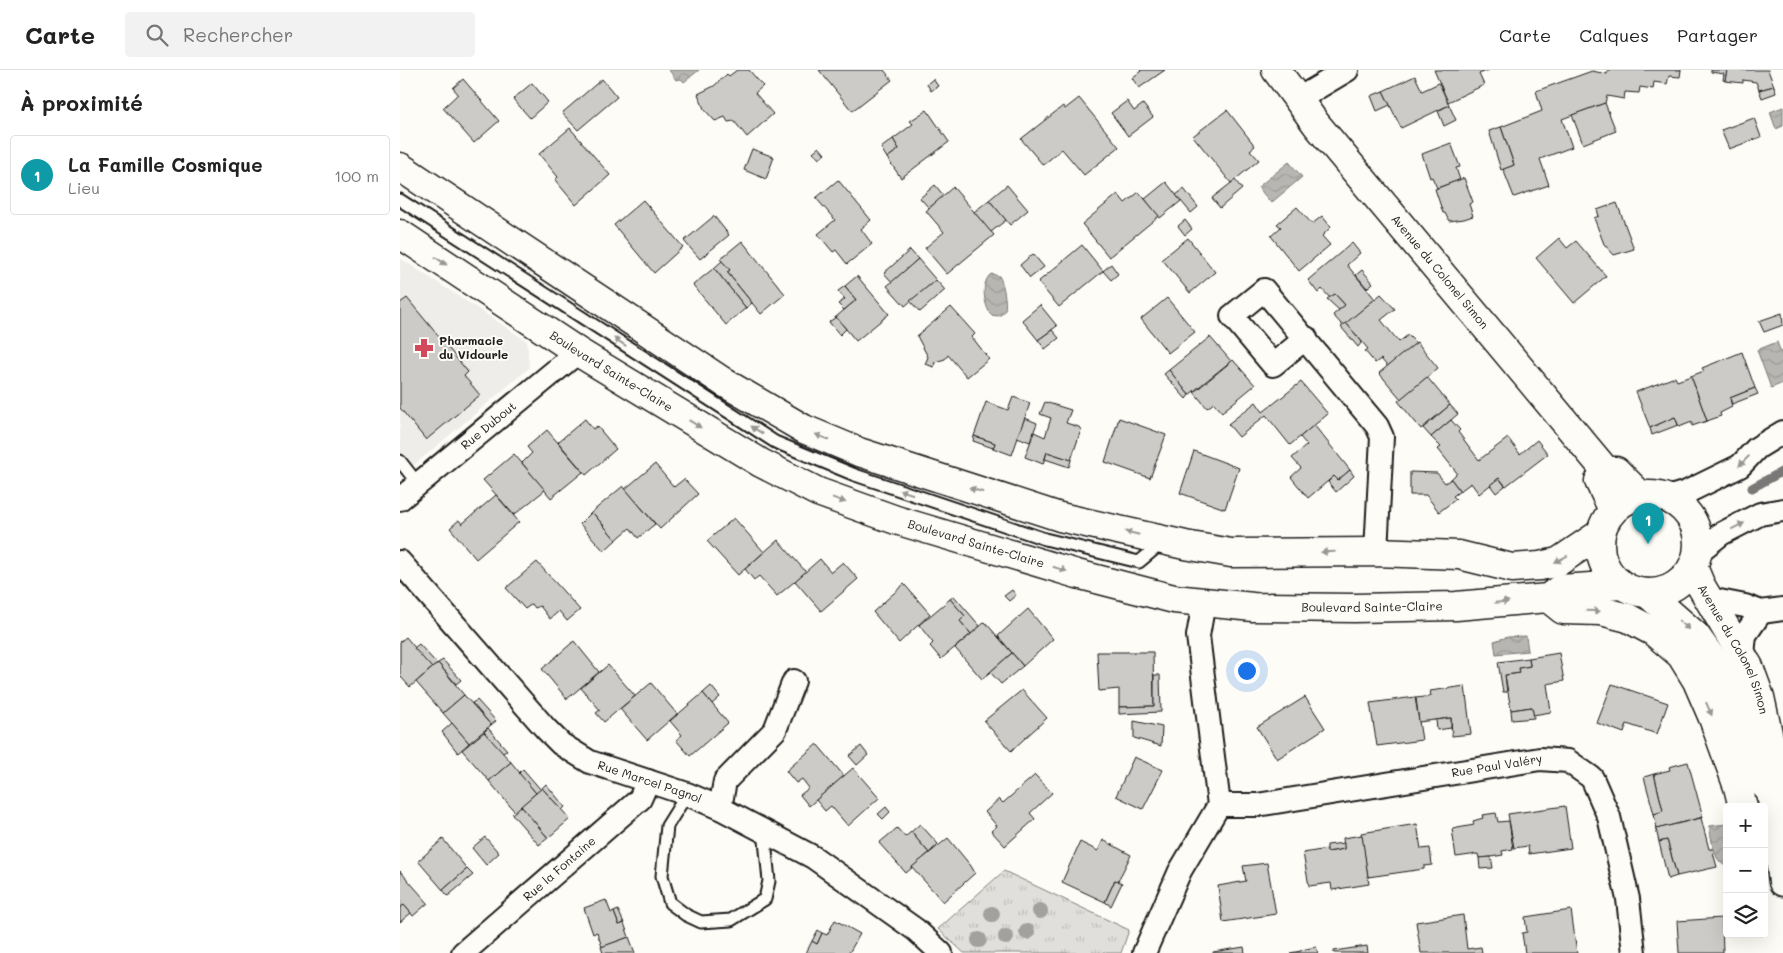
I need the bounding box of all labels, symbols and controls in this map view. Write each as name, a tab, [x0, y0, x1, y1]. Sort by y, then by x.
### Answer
search box	[125, 12, 475, 57]
text: Carte	[25, 19, 95, 50]
icon: search	[143, 21, 171, 49]
text: Rechercher	[183, 22, 293, 47]
text: Carte	[1499, 23, 1551, 47]
text: Calques	[1579, 23, 1649, 47]
text: Partager	[1677, 23, 1758, 47]
text: À proximité	[20, 89, 143, 116]
text: La Famille Cosmique	[68, 152, 263, 177]
text: 1	[33, 165, 41, 186]
text: 100 m	[334, 165, 379, 186]
text: Lieu	[68, 177, 100, 198]
street label: Avenue du Colonel Simon	[1388, 211, 1493, 332]
one-way arrow	[434, 256, 447, 266]
street label: Boulevard Sainte-Claire	[547, 327, 676, 415]
place label: Pharmacie du Vidourle	[439, 332, 508, 362]
pharmacy icon: Pharmacie du Vidourle	[413, 337, 435, 359]
one-way arrow	[613, 337, 627, 347]
street label: Rue Dubout	[457, 397, 519, 453]
one-way arrow	[689, 419, 702, 428]
one-way arrow	[750, 425, 763, 435]
one-way arrow	[815, 432, 829, 440]
one-way arrow	[1738, 455, 1750, 467]
one-way arrow	[968, 485, 983, 493]
one-way arrow	[898, 488, 913, 496]
one-way arrow	[831, 497, 846, 504]
pin: 1	[1632, 503, 1664, 544]
street label: Boulevard Sainte-Claire	[906, 515, 1046, 571]
one-way arrow	[1731, 521, 1745, 529]
one-way arrow	[1125, 529, 1140, 537]
one-way arrow	[1319, 548, 1335, 556]
one-way arrow	[1553, 555, 1568, 564]
one-way arrow	[1053, 566, 1068, 574]
street label: Avenue du Colonel Simon	[1695, 581, 1772, 715]
street label: Boulevard Sainte-Claire	[1301, 597, 1443, 615]
one-way arrow	[1495, 598, 1511, 606]
one-way arrow	[1585, 607, 1601, 615]
one-way arrow	[1677, 619, 1689, 631]
your location	[1234, 658, 1260, 684]
one-way arrow	[1706, 702, 1714, 716]
street label: Rue Paul Valéry	[1450, 750, 1543, 780]
street label: Rue Marcel Pagnol	[596, 756, 704, 806]
map controls	[1723, 803, 1768, 938]
button: +	[1723, 803, 1768, 848]
street label: Rue la Fontaine	[519, 832, 598, 904]
button: −	[1723, 848, 1768, 893]
button: layers	[1723, 893, 1768, 938]

